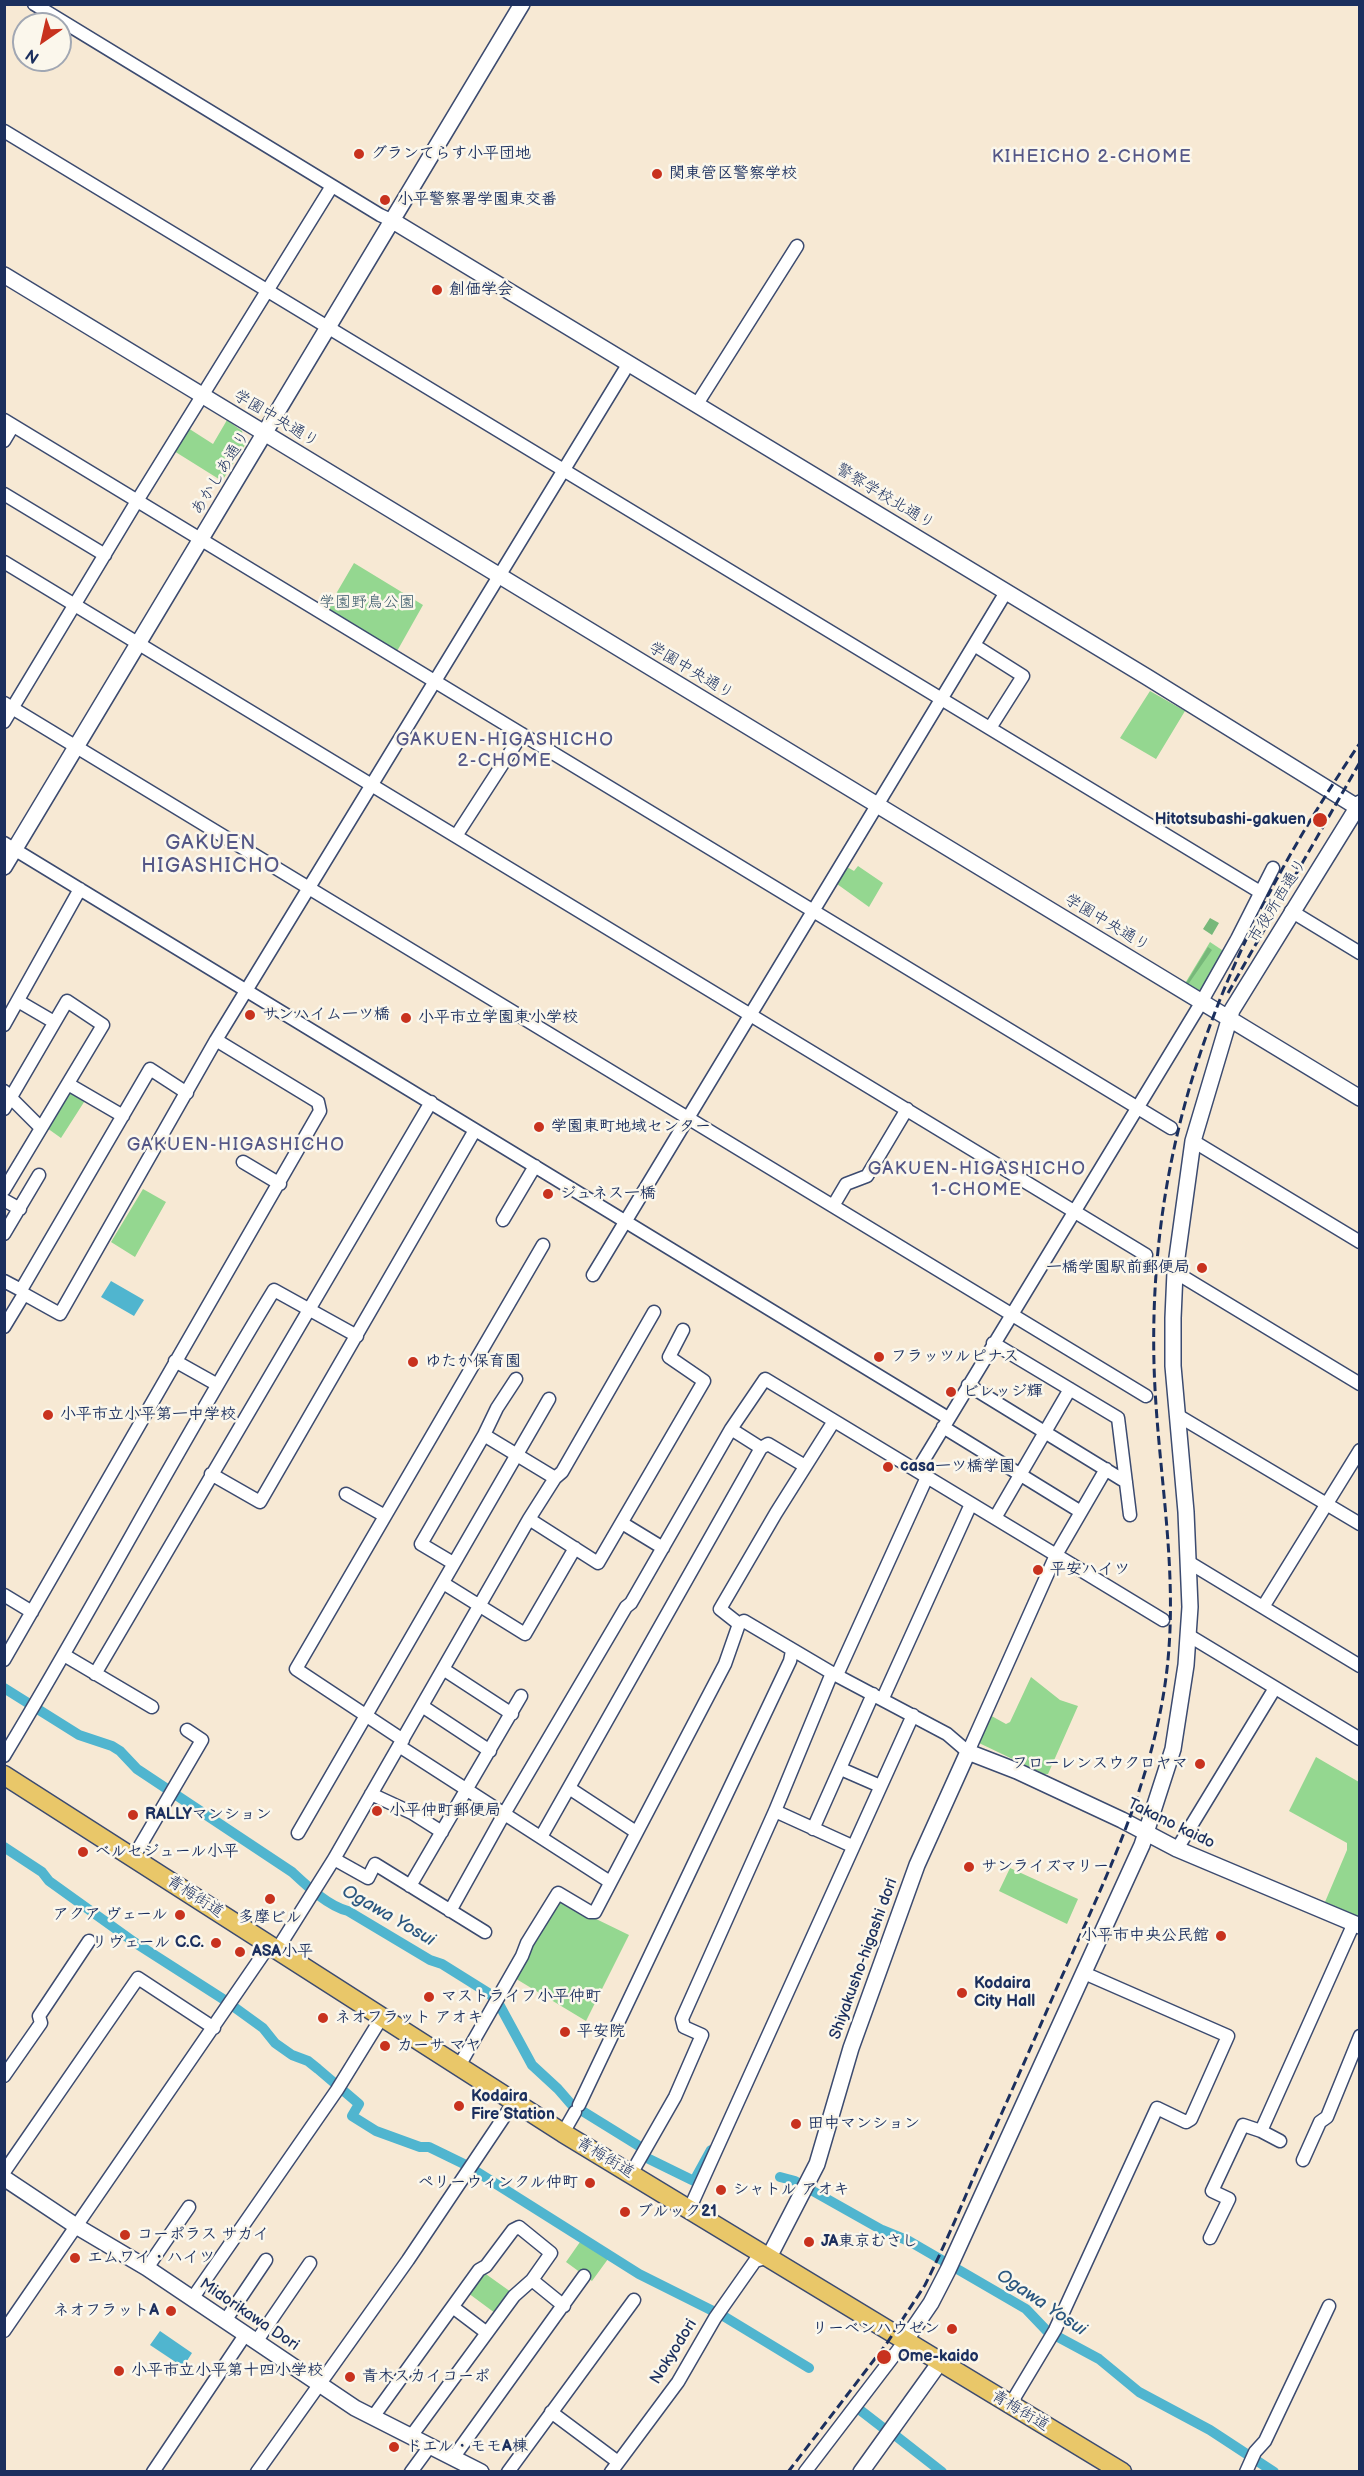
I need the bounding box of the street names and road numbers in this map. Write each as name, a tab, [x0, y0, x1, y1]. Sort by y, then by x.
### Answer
street label: 学園中央通り	[230, 386, 322, 452]
street label: あかしあ通り	[187, 427, 255, 519]
street label: 警察学校北通り	[832, 460, 938, 534]
street label: 学園中央通り	[645, 638, 737, 704]
street label: 市役所西通り	[1244, 855, 1312, 947]
street label: 学園中央通り	[1061, 890, 1153, 956]
street label: Takano kaido	[1124, 1795, 1218, 1853]
street label: 青梅街道	[163, 1872, 227, 1922]
street label: Shiyakusho-higashi dori	[826, 1876, 902, 2042]
street label: 青梅街道	[573, 2133, 637, 2183]
street label: Midorikawa Dori	[196, 2275, 302, 2355]
street label: Nokyodori	[647, 2316, 701, 2388]
street label: 青梅街道	[988, 2386, 1052, 2436]

